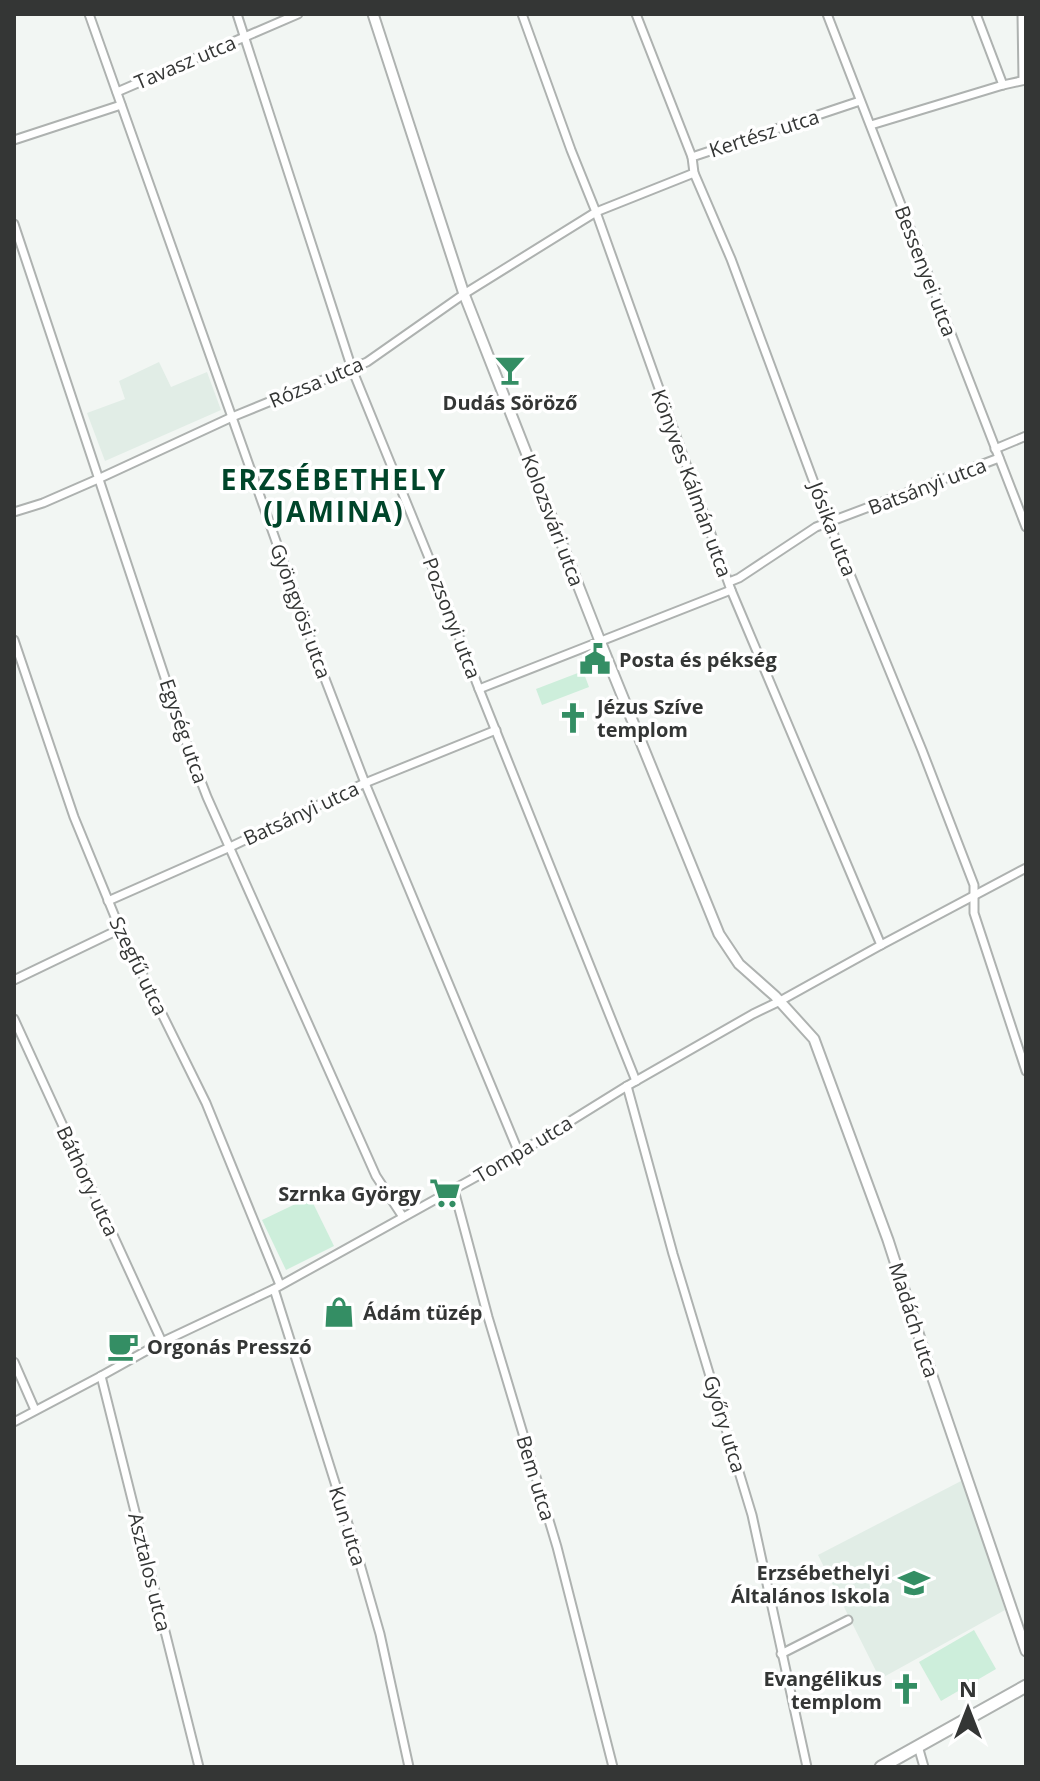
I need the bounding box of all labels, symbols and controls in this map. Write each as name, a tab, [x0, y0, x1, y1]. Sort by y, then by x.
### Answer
street label: Tavasz utca	[130, 29, 240, 95]
street label: Kertész utca	[706, 103, 822, 163]
street label: Bessenyei utca	[889, 202, 963, 340]
street label: Rózsa utca	[265, 350, 367, 414]
bar icon: Dudás Söröző	[493, 353, 527, 387]
street label: Könyves Kálmán utca	[645, 385, 739, 581]
place label: Dudás Söröző	[443, 389, 578, 416]
street label: Kolozsvári utca	[515, 450, 591, 590]
street label: Batsányi utca	[864, 451, 990, 521]
district label: ERZSÉBETHELY (JAMINA)	[221, 460, 447, 530]
street label: Jósika utca	[802, 476, 863, 580]
street label: Gyöngyösi utca	[264, 540, 338, 682]
street label: Pozsonyi utca	[417, 554, 487, 682]
public building icon: Posta és pékség	[578, 642, 612, 676]
place label: Posta és pékség	[619, 646, 777, 673]
street label: Egység utca	[154, 675, 214, 787]
place label: Jézus Szíve templom	[595, 693, 704, 743]
church icon: Jézus Szíve templom	[556, 701, 590, 735]
street label: Batsányi utca	[239, 774, 363, 852]
street label: Szegfű utca	[103, 912, 175, 1020]
street label: Tompa utca	[469, 1109, 577, 1189]
street label: Báthory utca	[51, 1121, 125, 1241]
supermarket icon: Szrnka György	[428, 1176, 462, 1210]
place label: Szrnka György	[278, 1180, 422, 1207]
street label: Madách utca	[883, 1259, 945, 1381]
shop icon: Ádám tüzép	[322, 1295, 356, 1329]
place label: Ádám tüzép	[363, 1299, 482, 1326]
cafe icon: Orgonás Presszó	[106, 1329, 140, 1363]
place label: Orgonás Presszó	[147, 1333, 312, 1360]
street label: Győry utca	[697, 1372, 753, 1476]
street label: Bem utca	[510, 1432, 562, 1524]
street label: Kun utca	[323, 1483, 373, 1569]
street label: Asztalos utca	[122, 1510, 178, 1634]
place label: Erzsébethelyi Általános Iskola	[731, 1559, 890, 1609]
school or university icon: Erzsébethelyi Általános Iskola	[897, 1566, 931, 1600]
place label: Evangélikus templom	[763, 1665, 882, 1715]
north arrow	[928, 1669, 1008, 1749]
church icon: Evangélikus templom	[889, 1672, 923, 1706]
text: N	[959, 1673, 977, 1703]

